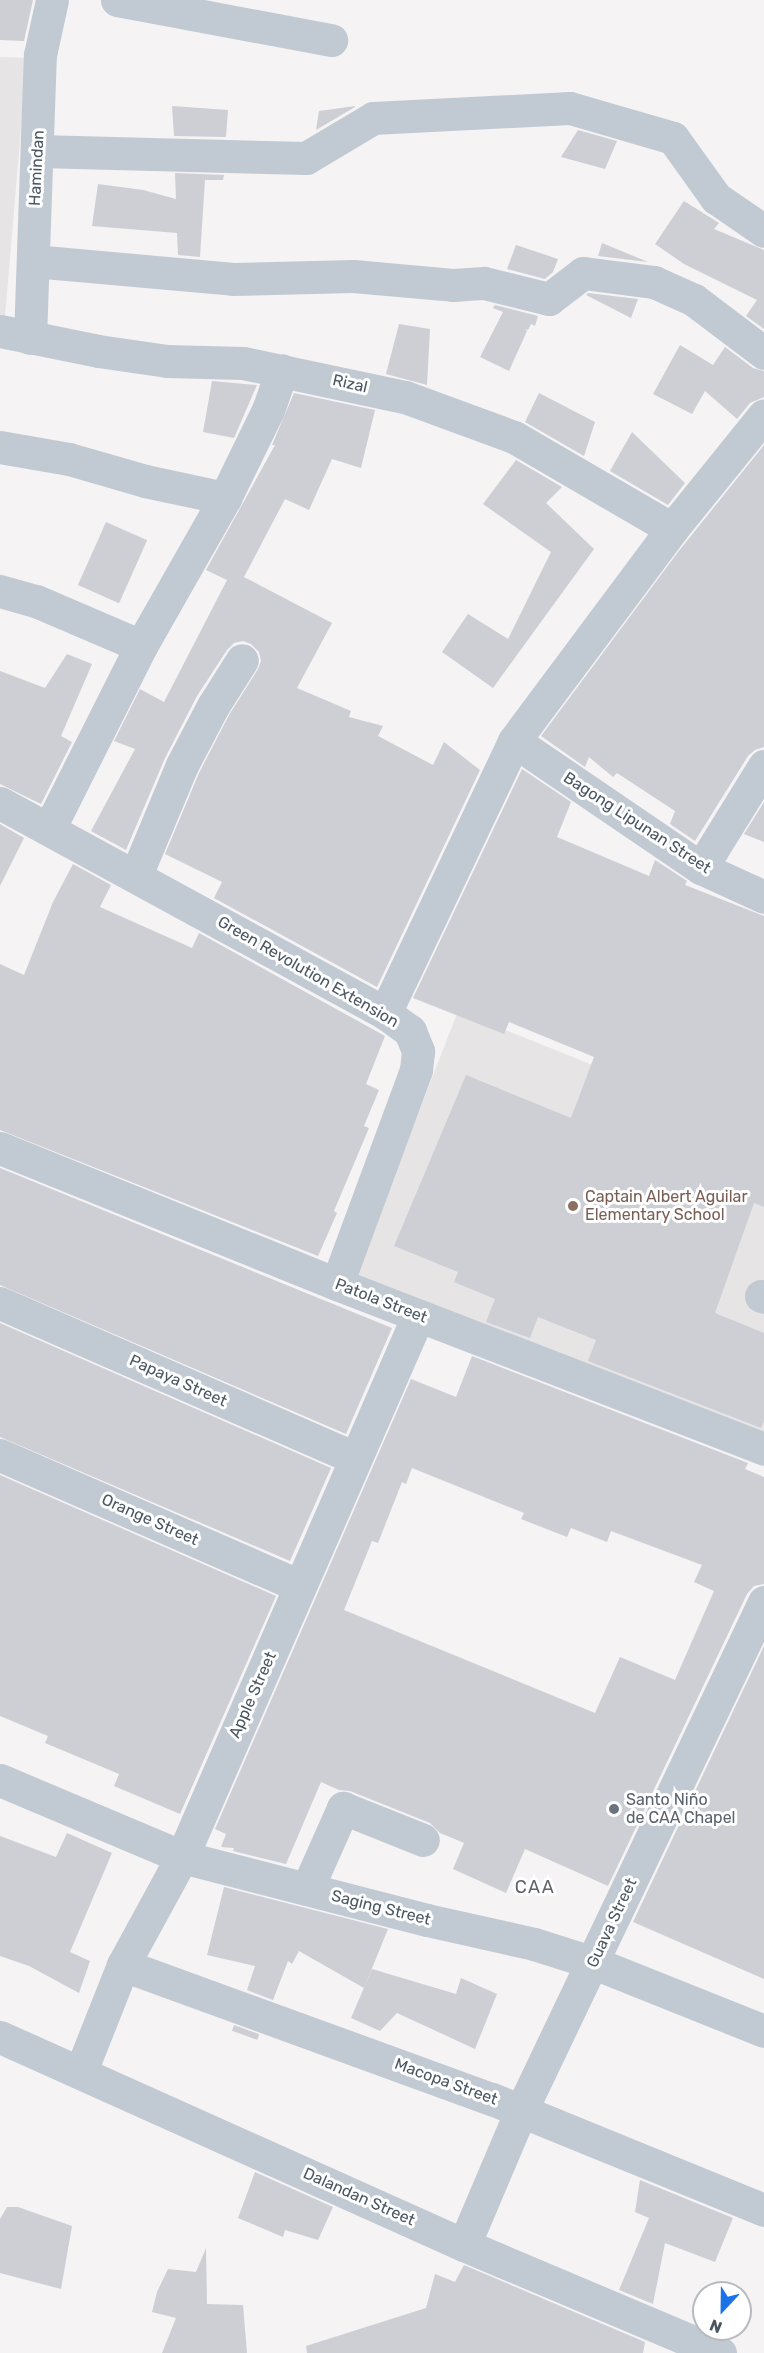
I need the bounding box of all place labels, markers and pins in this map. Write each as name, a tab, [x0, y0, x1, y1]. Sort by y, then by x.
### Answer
place label: Captain Albert Aguilar Elementary School	[585, 1187, 748, 1225]
marker: Captain Albert Aguilar Elementary School	[566, 1199, 580, 1213]
place label: Santo Niño de CAA Chapel	[626, 1790, 736, 1828]
marker: Santo Niño de CAA Chapel	[607, 1802, 621, 1816]

